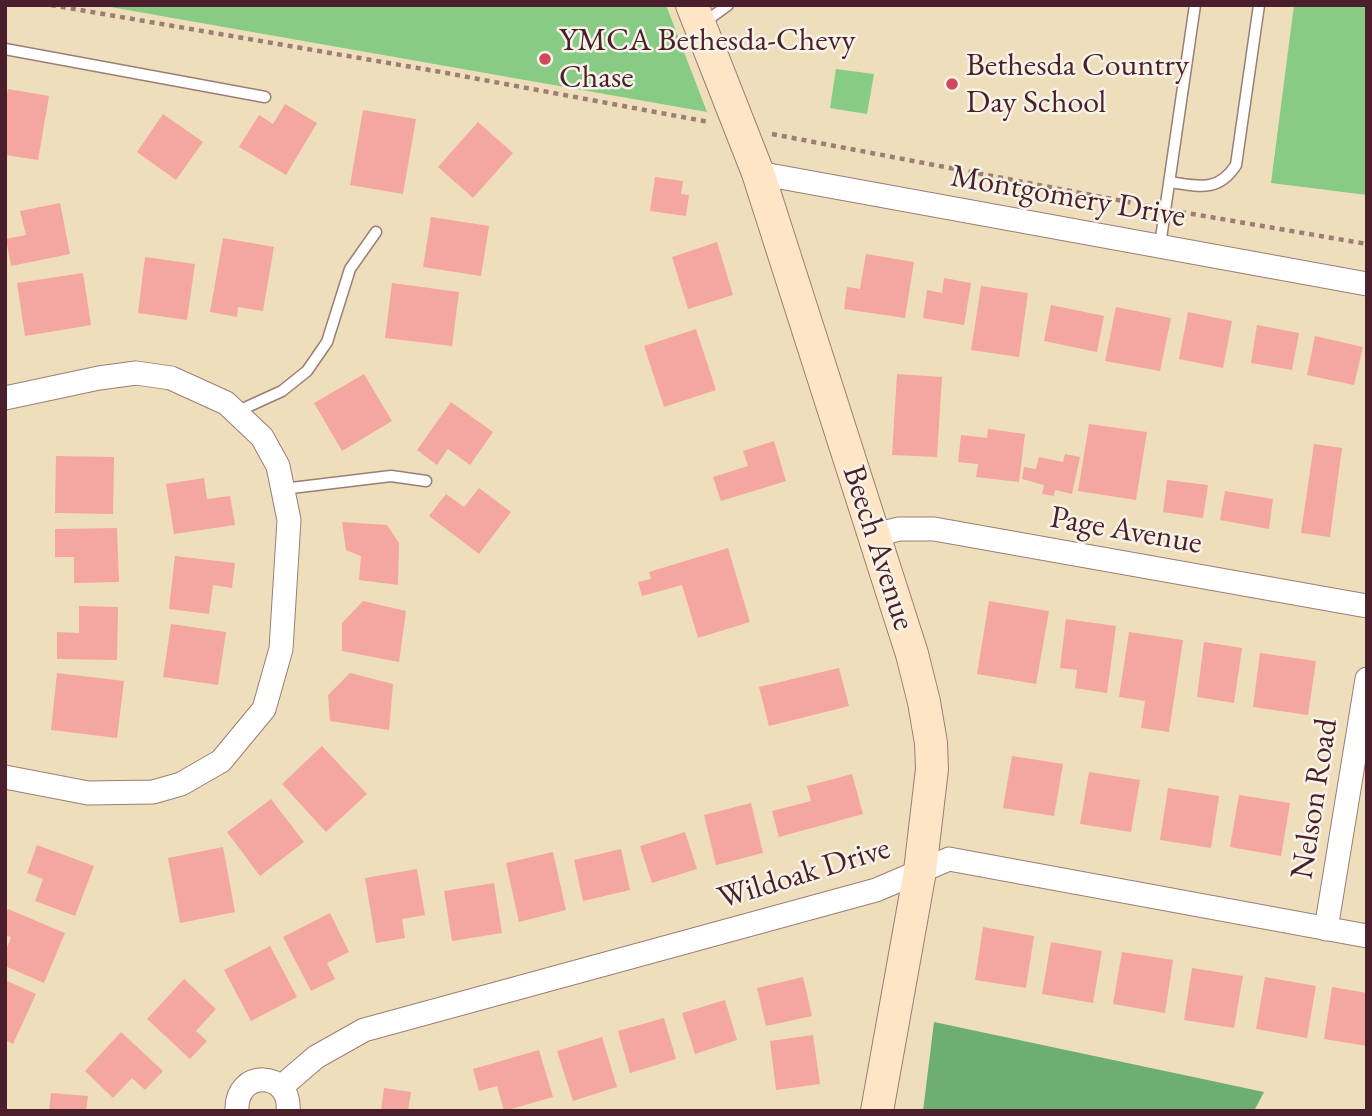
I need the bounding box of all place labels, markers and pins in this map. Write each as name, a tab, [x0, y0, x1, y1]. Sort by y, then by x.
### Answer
place label: YMCA Bethesda-Chevy Chase	[559, 22, 856, 97]
place label: Bethesda Country Day School	[966, 47, 1189, 122]
marker: YMCA Bethesda-Chevy Chase	[537, 51, 553, 67]
marker: Bethesda Country Day School	[944, 76, 960, 92]

